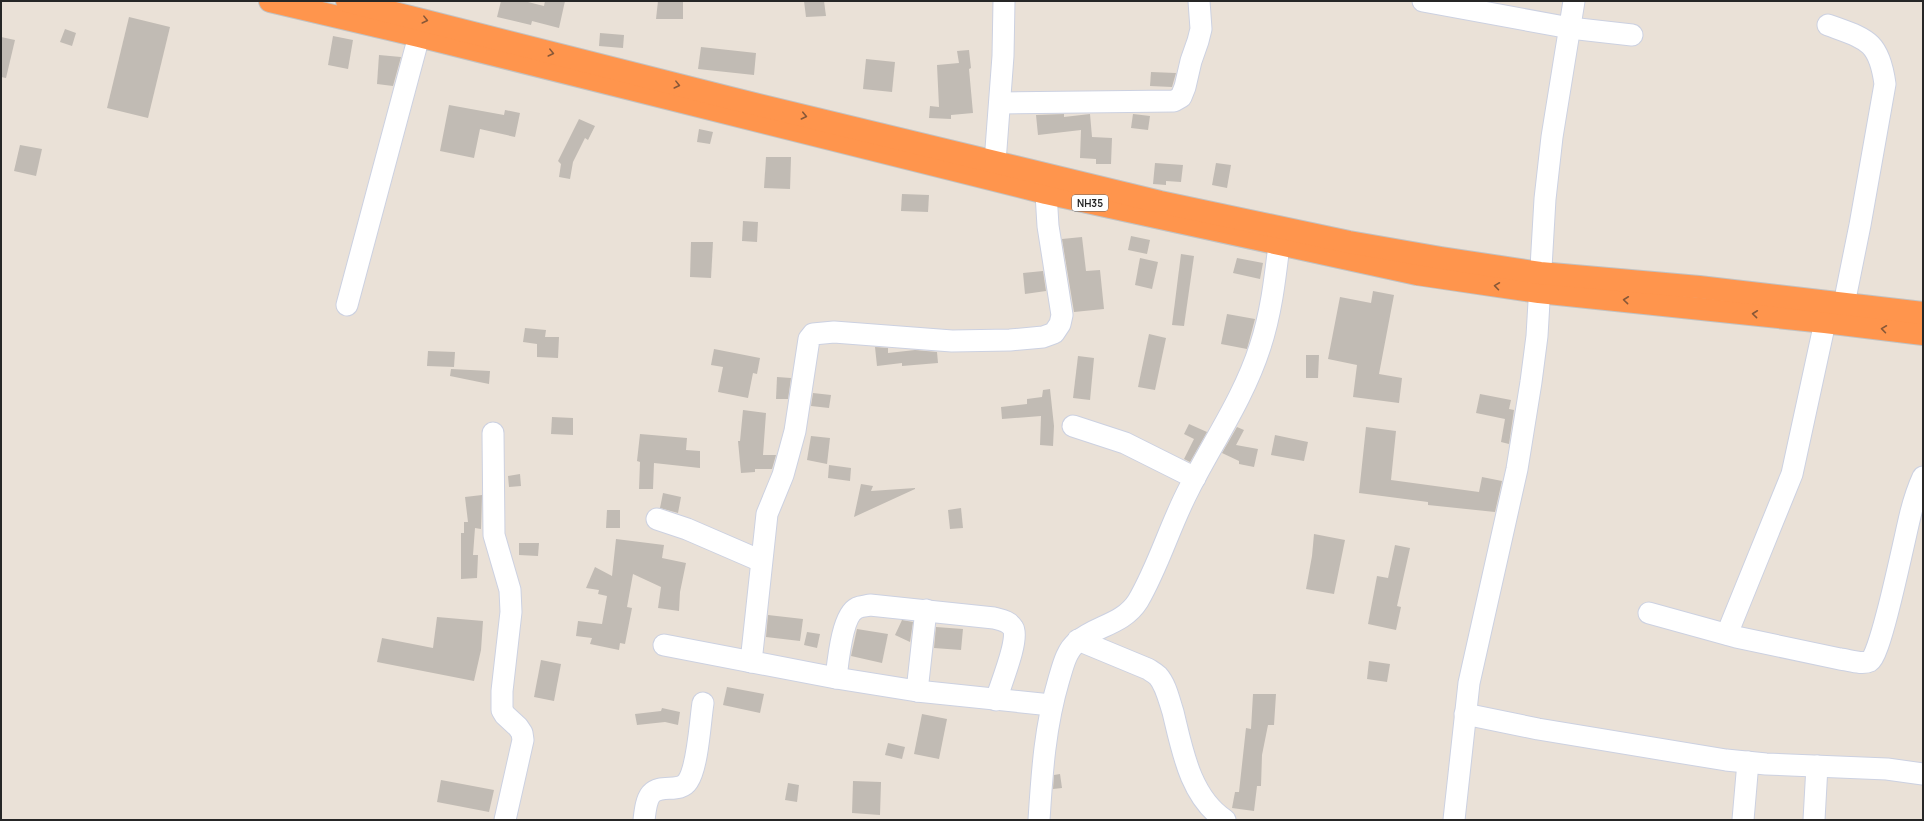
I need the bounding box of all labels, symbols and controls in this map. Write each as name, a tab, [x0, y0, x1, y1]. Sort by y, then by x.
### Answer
one-way arrow	[422, 16, 429, 24]
one-way arrow	[548, 48, 555, 57]
one-way arrow	[674, 80, 681, 89]
one-way arrow	[800, 111, 807, 120]
road number: NH35	[1072, 195, 1108, 211]
one-way arrow	[1494, 282, 1500, 291]
one-way arrow	[1623, 296, 1629, 305]
one-way arrow	[1752, 310, 1758, 319]
one-way arrow	[1881, 325, 1887, 334]

